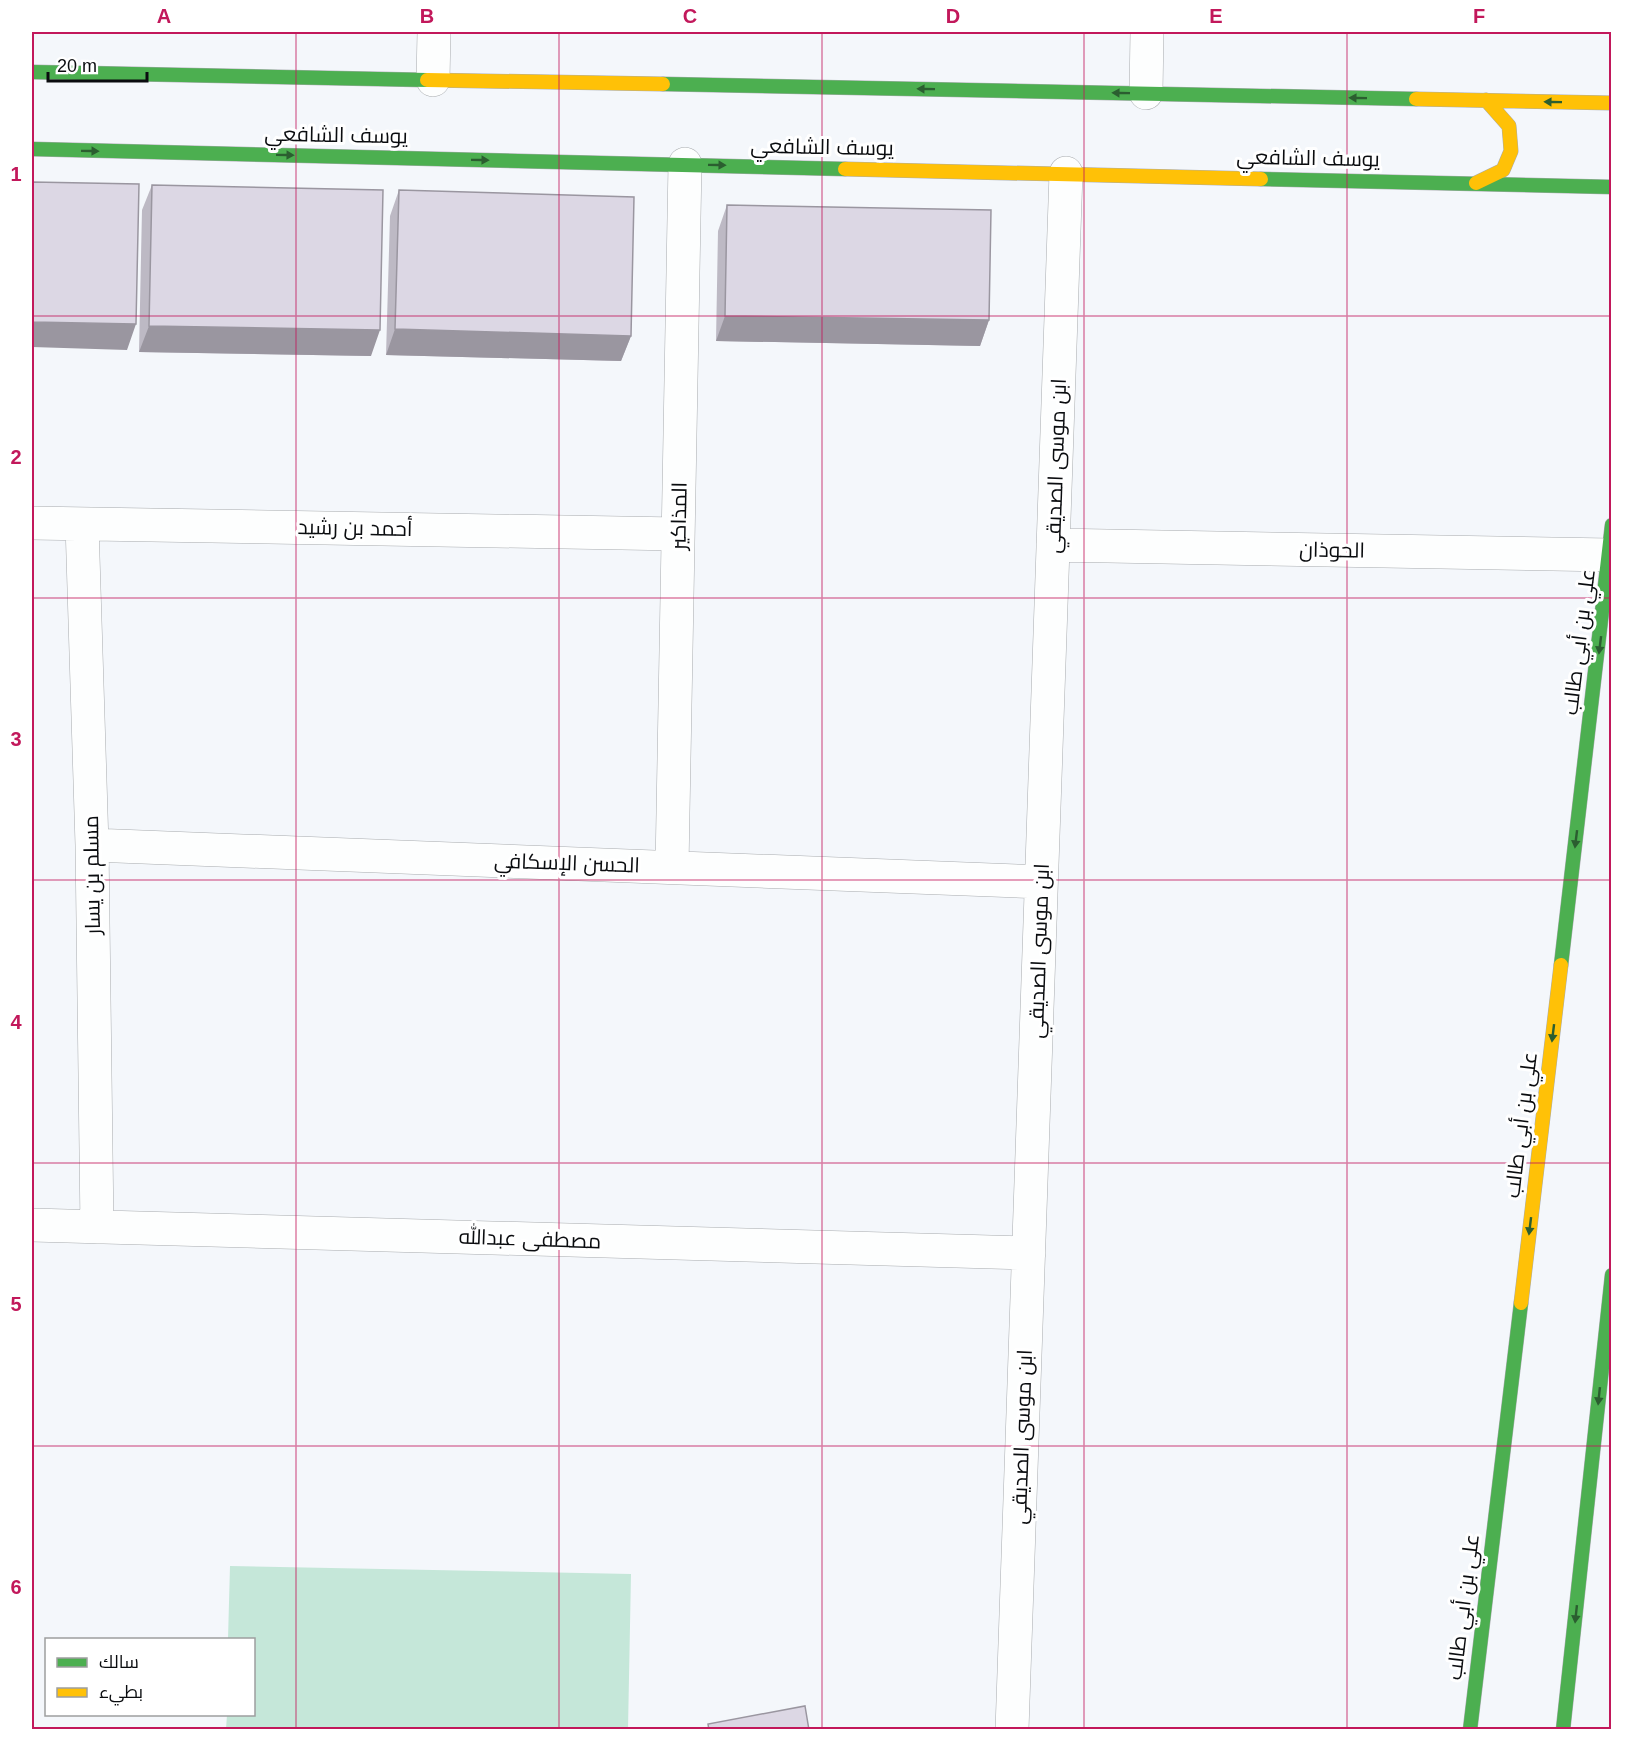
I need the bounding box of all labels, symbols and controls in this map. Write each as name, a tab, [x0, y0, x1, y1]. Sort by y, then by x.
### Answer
text: A	[157, 5, 171, 27]
text: B	[420, 5, 434, 27]
text: C	[683, 5, 697, 27]
text: D	[946, 5, 960, 27]
text: E	[1209, 5, 1223, 27]
text: F	[1473, 5, 1485, 27]
scale bar	[48, 45, 147, 83]
text: 20 m	[57, 56, 97, 76]
one-way arrow	[917, 84, 936, 94]
one-way arrow	[1112, 88, 1131, 97]
one-way arrow	[1349, 93, 1368, 102]
one-way arrow	[1544, 97, 1563, 107]
street label: يوسف الشافعي	[264, 122, 408, 152]
street label: يوسف الشافعي	[750, 134, 894, 164]
street label: يوسف الشافعي	[1236, 145, 1380, 175]
one-way arrow	[80, 146, 99, 155]
one-way arrow	[275, 150, 294, 160]
one-way arrow	[470, 155, 489, 164]
one-way arrow	[707, 160, 726, 170]
text: 1	[10, 163, 22, 185]
street label: ابن موسى الصديقي	[1041, 378, 1075, 554]
text: 2	[10, 446, 22, 468]
street label: المذاكير	[666, 482, 692, 551]
street label: أحمد بن رشيد	[297, 514, 413, 542]
street label: الحوذان	[1299, 537, 1365, 564]
street label: علي بن أبي طالب	[1557, 568, 1604, 717]
one-way arrow	[1595, 636, 1604, 655]
text: 3	[10, 728, 22, 750]
street label: مسلم بن يسار	[79, 815, 107, 936]
one-way arrow	[1572, 830, 1581, 849]
street label: الحسن الإسكافي	[494, 848, 640, 882]
street label: ابن موسى الصديقي	[1024, 863, 1058, 1039]
text: 4	[10, 1011, 22, 1033]
one-way arrow	[1548, 1023, 1558, 1042]
street label: علي بن أبي طالب	[1499, 1051, 1546, 1200]
one-way arrow	[1525, 1217, 1535, 1236]
street label: مصطفى عبدالله	[458, 1223, 602, 1254]
text: 5	[10, 1293, 22, 1315]
street label: ابن موسى الصديقي	[1007, 1349, 1041, 1525]
one-way arrow	[1594, 1386, 1604, 1405]
street label: علي بن أبي طالب	[1441, 1533, 1488, 1682]
text: 6	[10, 1576, 22, 1598]
one-way arrow	[1571, 1605, 1581, 1624]
legend	[45, 1638, 255, 1716]
text: سالك	[99, 1652, 139, 1672]
text: بطيء	[99, 1682, 143, 1706]

